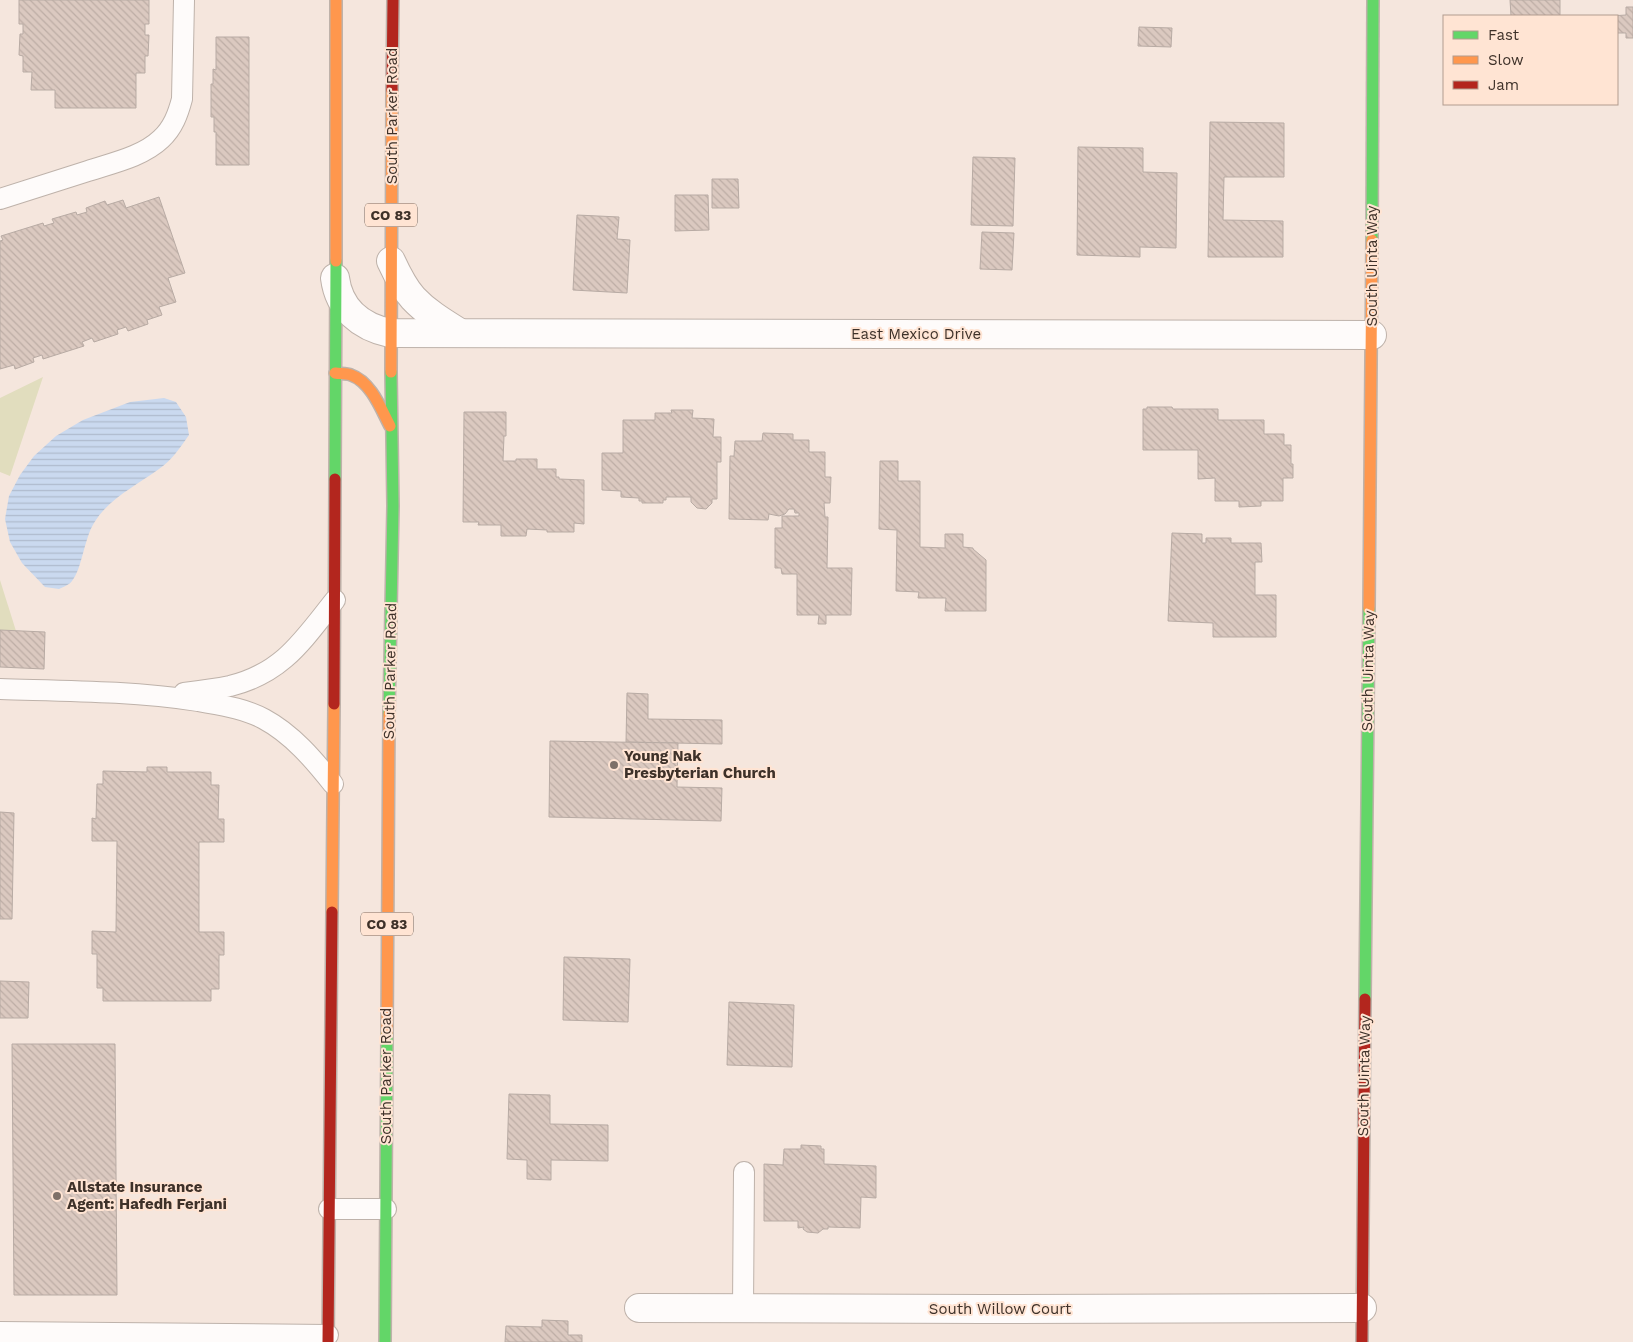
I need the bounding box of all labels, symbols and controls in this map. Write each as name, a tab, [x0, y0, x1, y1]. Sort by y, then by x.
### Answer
legend	[1443, 15, 1618, 105]
text: Fast	[1488, 26, 1520, 44]
street label: South Parker Road	[383, 48, 401, 184]
text: Slow	[1488, 51, 1524, 69]
text: Jam	[1488, 76, 1519, 94]
road number: CO 83	[365, 204, 417, 226]
street label: South Uinta Way	[1363, 205, 1381, 327]
street label: East Mexico Drive	[851, 325, 981, 343]
street label: South Parker Road	[380, 602, 400, 740]
street label: South Uinta Way	[1358, 610, 1378, 732]
place label: Young Nak Presbyterian Church	[624, 747, 776, 782]
marker: Young Nak Presbyterian Church	[608, 759, 620, 771]
road number: CO 83	[361, 912, 413, 936]
street label: South Parker Road	[377, 1008, 395, 1144]
street label: South Uinta Way	[1354, 1015, 1374, 1137]
place label: Allstate Insurance Agent: Hafedh Ferjani	[67, 1178, 227, 1213]
marker: Allstate Insurance Agent: Hafedh Ferjani	[51, 1190, 63, 1202]
street label: South Willow Court	[929, 1300, 1072, 1318]

